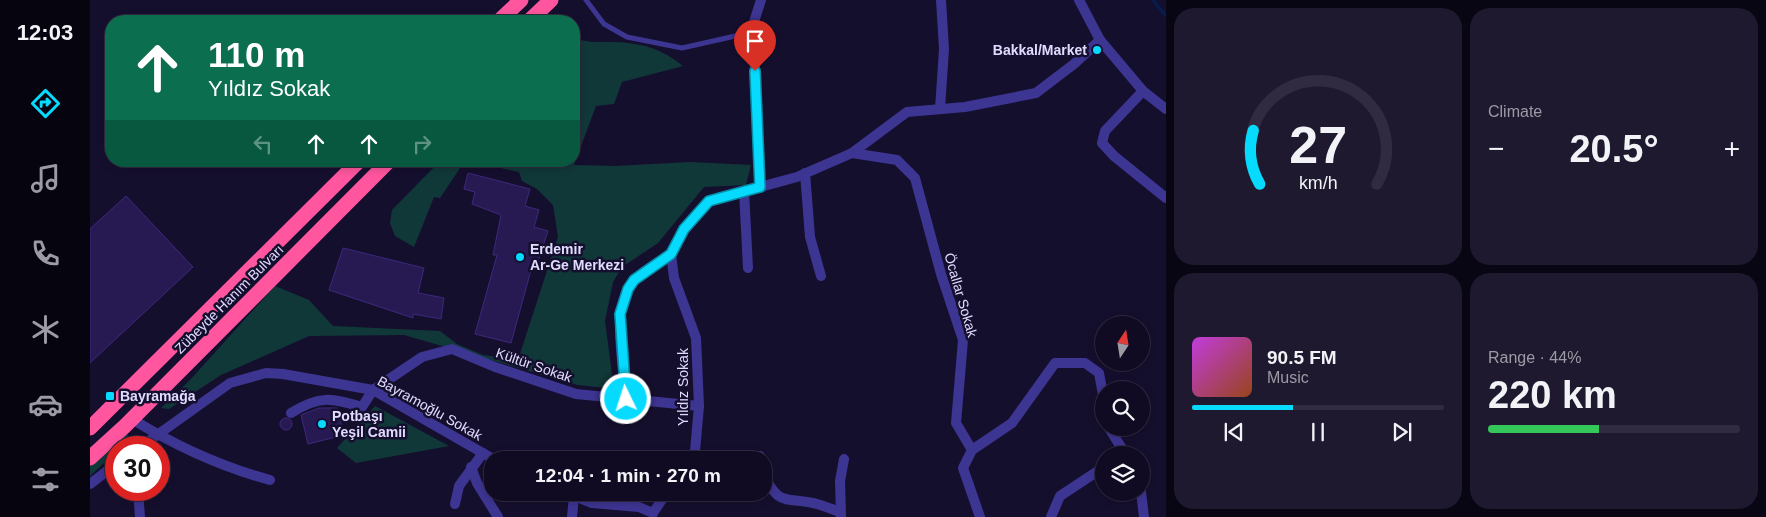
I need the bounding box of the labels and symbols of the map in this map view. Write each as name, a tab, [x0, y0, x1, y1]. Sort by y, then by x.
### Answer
pin	[734, 20, 776, 71]
place label: Bakkal/Market	[993, 42, 1087, 58]
marker: Bakkal/Market	[1091, 44, 1103, 56]
street label: Zübeyde Hanım Bulvarı	[171, 241, 287, 357]
place label: Erdemir Ar-Ge Merkezi	[530, 241, 624, 273]
marker: Erdemir Ar-Ge Merkezi	[514, 251, 526, 263]
street label: Öcallar Sokak	[941, 251, 982, 340]
north arrow	[1095, 316, 1150, 371]
street label: Kültür Sokak	[494, 345, 575, 386]
street label: Yıldız Sokak	[675, 347, 691, 426]
position arrow	[599, 372, 651, 424]
street label: Bayramoğlu Sokak	[375, 373, 486, 444]
place label: Bayramağa	[120, 388, 196, 404]
marker: Bayramağa	[104, 390, 116, 402]
place label: Potbaşı Yeşil Camii	[332, 408, 406, 440]
marker: Potbaşı Yeşil Camii	[316, 418, 328, 430]
speed limit sign: 30	[105, 436, 170, 501]

